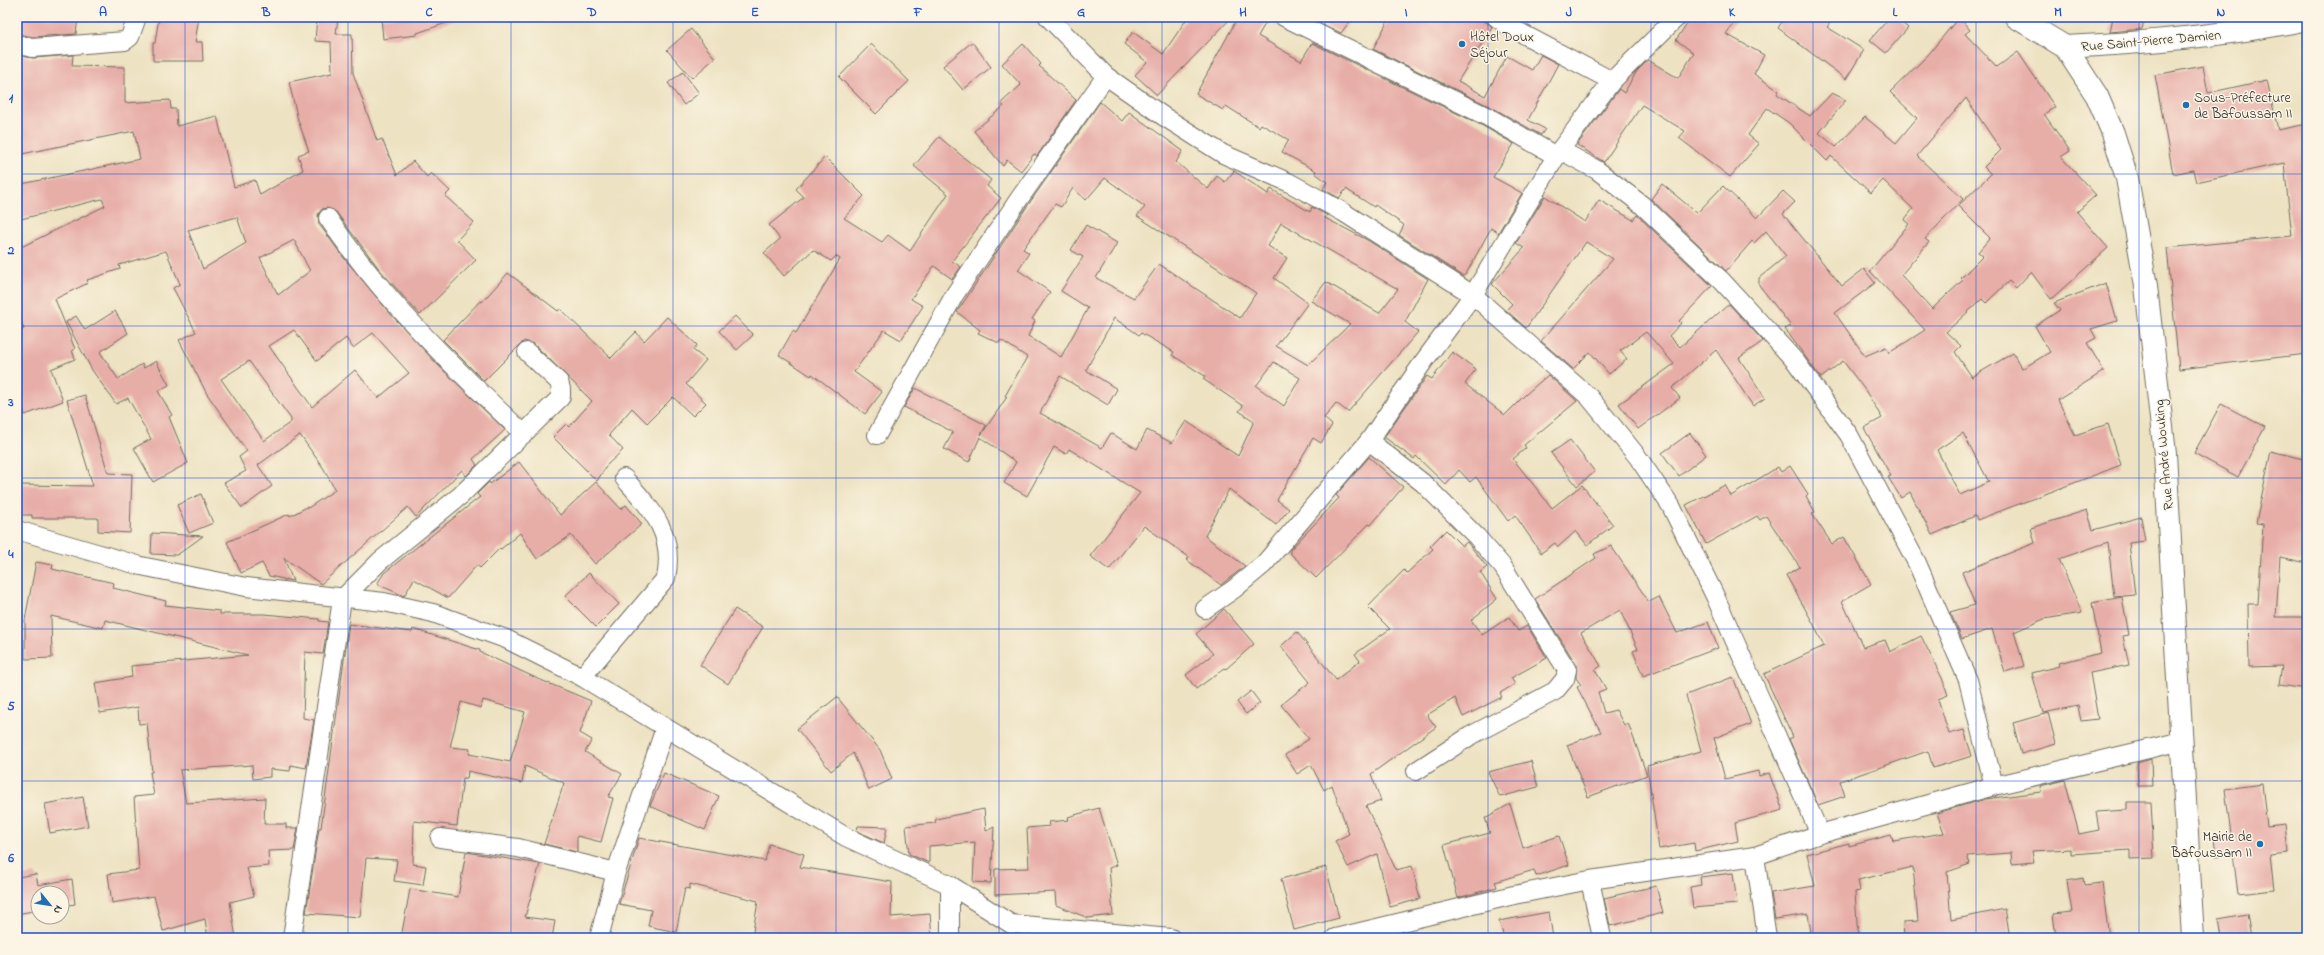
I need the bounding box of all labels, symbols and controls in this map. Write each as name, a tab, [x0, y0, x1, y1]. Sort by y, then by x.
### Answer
text: A	[99, 3, 107, 22]
text: B	[261, 3, 271, 22]
text: C	[425, 3, 433, 22]
text: D	[586, 3, 597, 22]
text: E	[751, 3, 759, 22]
text: F	[913, 3, 923, 22]
text: G	[1077, 3, 1085, 22]
text: H	[1239, 3, 1247, 22]
text: I	[1404, 3, 1408, 22]
text: J	[1566, 3, 1572, 22]
text: K	[1729, 3, 1736, 22]
text: L	[1893, 3, 1899, 22]
text: M	[2054, 3, 2062, 22]
text: N	[2217, 3, 2226, 22]
street label: Rue Saint-Pierre Damien	[2080, 25, 2222, 58]
place label: Hôtel Doux Séjour	[1470, 27, 1534, 64]
marker: Hôtel Doux Séjour	[1457, 39, 1467, 49]
place label: Sous-Préfecture de Bafoussam II	[2194, 88, 2292, 125]
text: 1	[9, 89, 14, 108]
marker: Sous-Préfecture de Bafoussam II	[2181, 100, 2191, 110]
text: 2	[7, 241, 15, 260]
text: 3	[7, 393, 14, 412]
street label: Rue André Wouking	[2149, 399, 2181, 511]
text: 4	[7, 545, 14, 564]
text: 5	[7, 697, 15, 716]
place label: Mairie de Bafoussam II	[2170, 827, 2253, 864]
marker: Mairie de Bafoussam II	[2255, 839, 2265, 849]
text: 6	[7, 849, 14, 868]
north arrow	[30, 885, 70, 925]
text: N	[49, 902, 67, 917]

